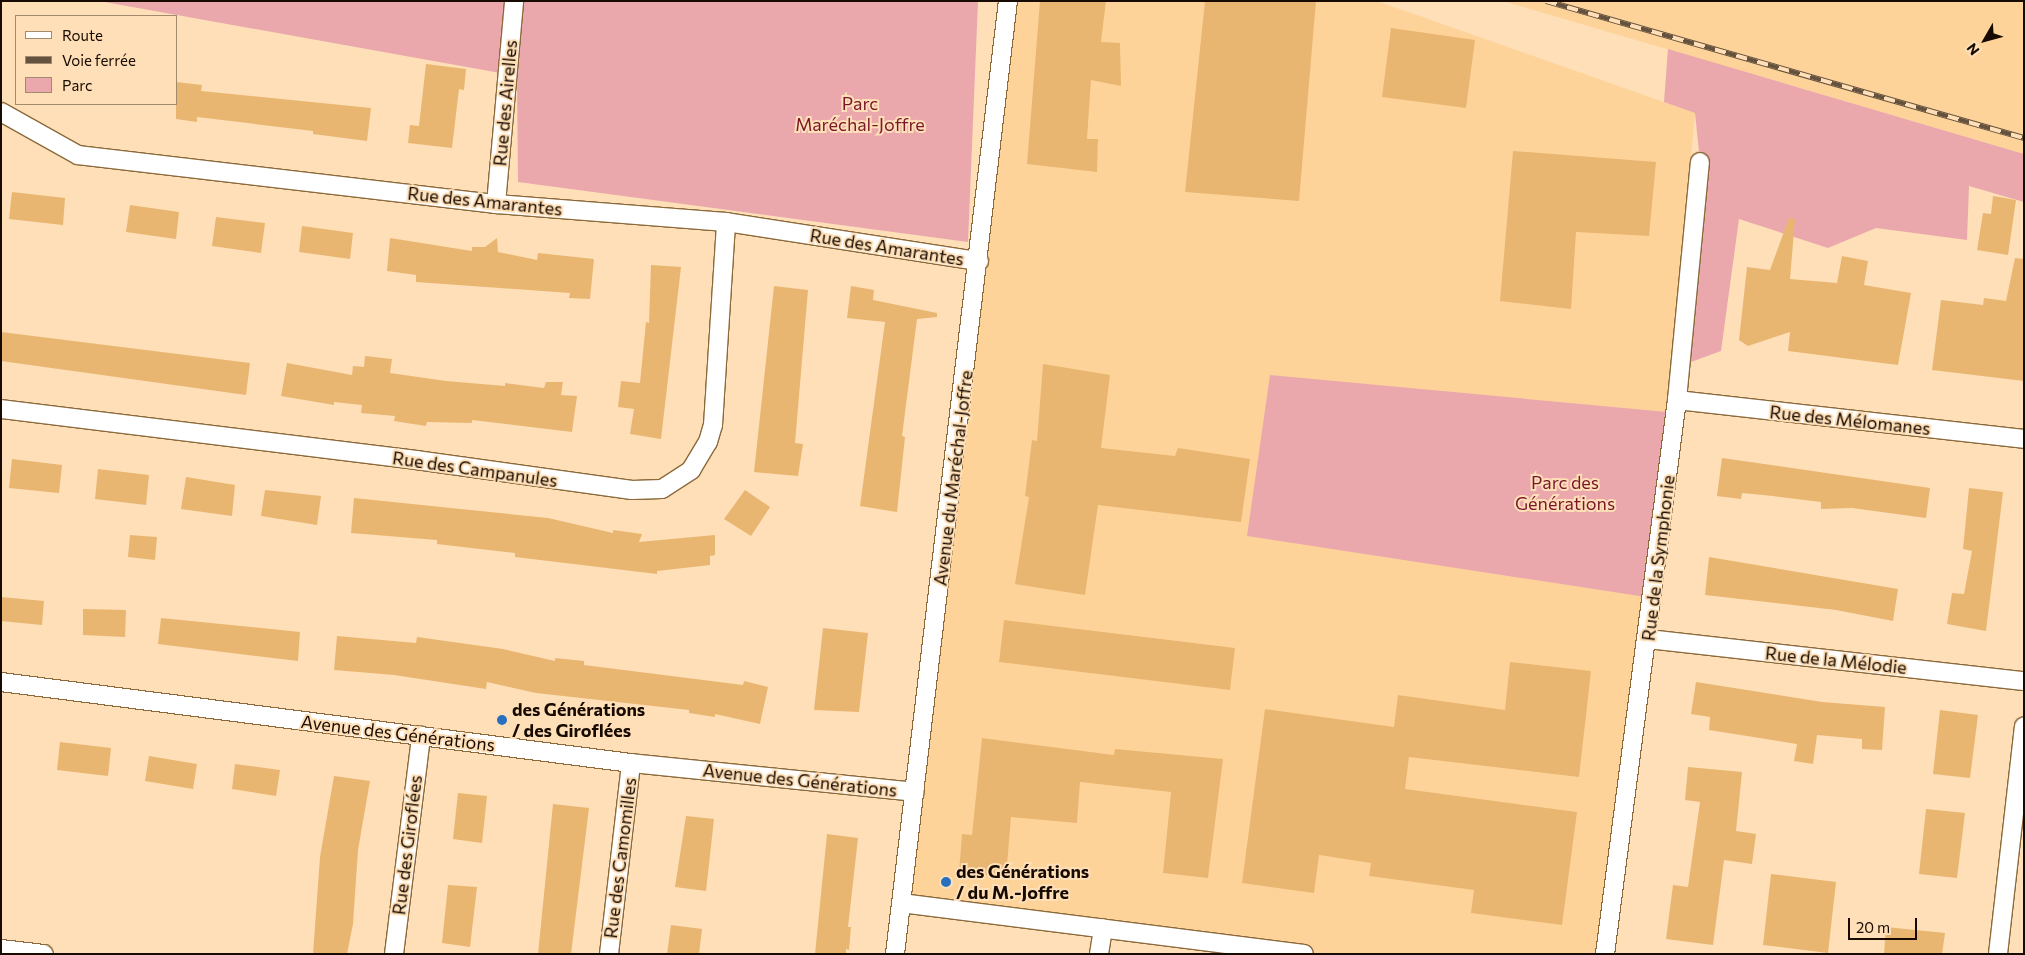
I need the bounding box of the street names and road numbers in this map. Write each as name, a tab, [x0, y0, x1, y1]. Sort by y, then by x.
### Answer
street label: Rue des Airelles	[489, 39, 521, 167]
street label: Rue des Amarantes	[406, 182, 564, 220]
street label: Rue des Amarantes	[808, 224, 966, 270]
street label: Avenue du Maréchal-Joffre	[929, 369, 977, 587]
street label: Rue des Mélomanes	[1769, 401, 1931, 439]
street label: Rue des Campanules	[391, 447, 559, 491]
street label: Rue de la Symphonie	[1637, 474, 1679, 642]
street label: Rue de la Mélodie	[1764, 642, 1908, 678]
street label: Avenue des Générations	[300, 710, 496, 756]
street label: Avenue des Générations	[702, 759, 898, 801]
street label: Rue des Giroflées	[388, 774, 426, 916]
street label: Rue des Camomilles	[599, 776, 641, 940]

